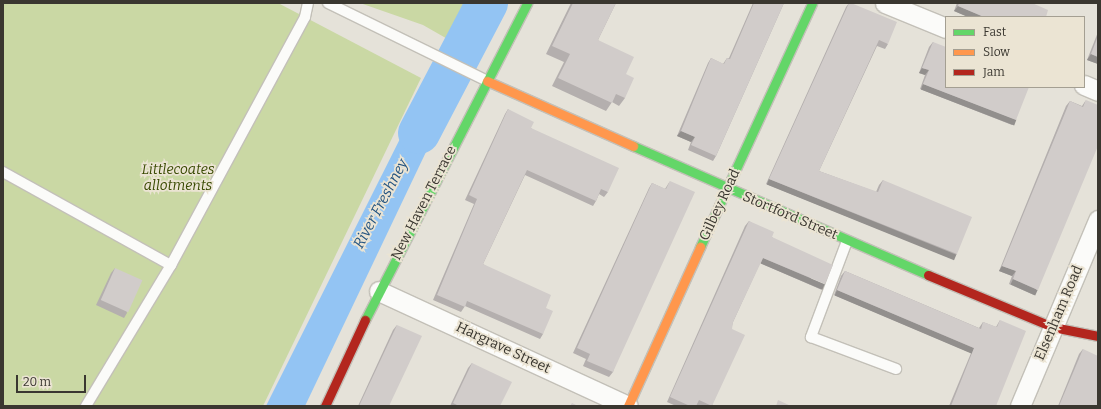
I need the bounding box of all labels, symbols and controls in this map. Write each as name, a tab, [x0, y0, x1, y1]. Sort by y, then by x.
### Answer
legend	[945, 16, 1085, 88]
text: Fast	[983, 25, 1006, 39]
text: Slow	[983, 45, 1010, 59]
text: Jam	[983, 65, 1005, 79]
street label: New Haven Terrace	[388, 143, 460, 263]
water label: River Freshney	[350, 156, 412, 252]
park label: Littlecoates allotments	[142, 162, 214, 194]
street label: Gilbey Road	[696, 167, 744, 243]
street label: Stortford Street	[740, 188, 840, 244]
street label: Elsenham Road	[1031, 263, 1087, 363]
street label: Hargrave Street	[453, 319, 553, 377]
scale bar	[18, 367, 88, 393]
text: 20 m	[23, 375, 51, 389]

